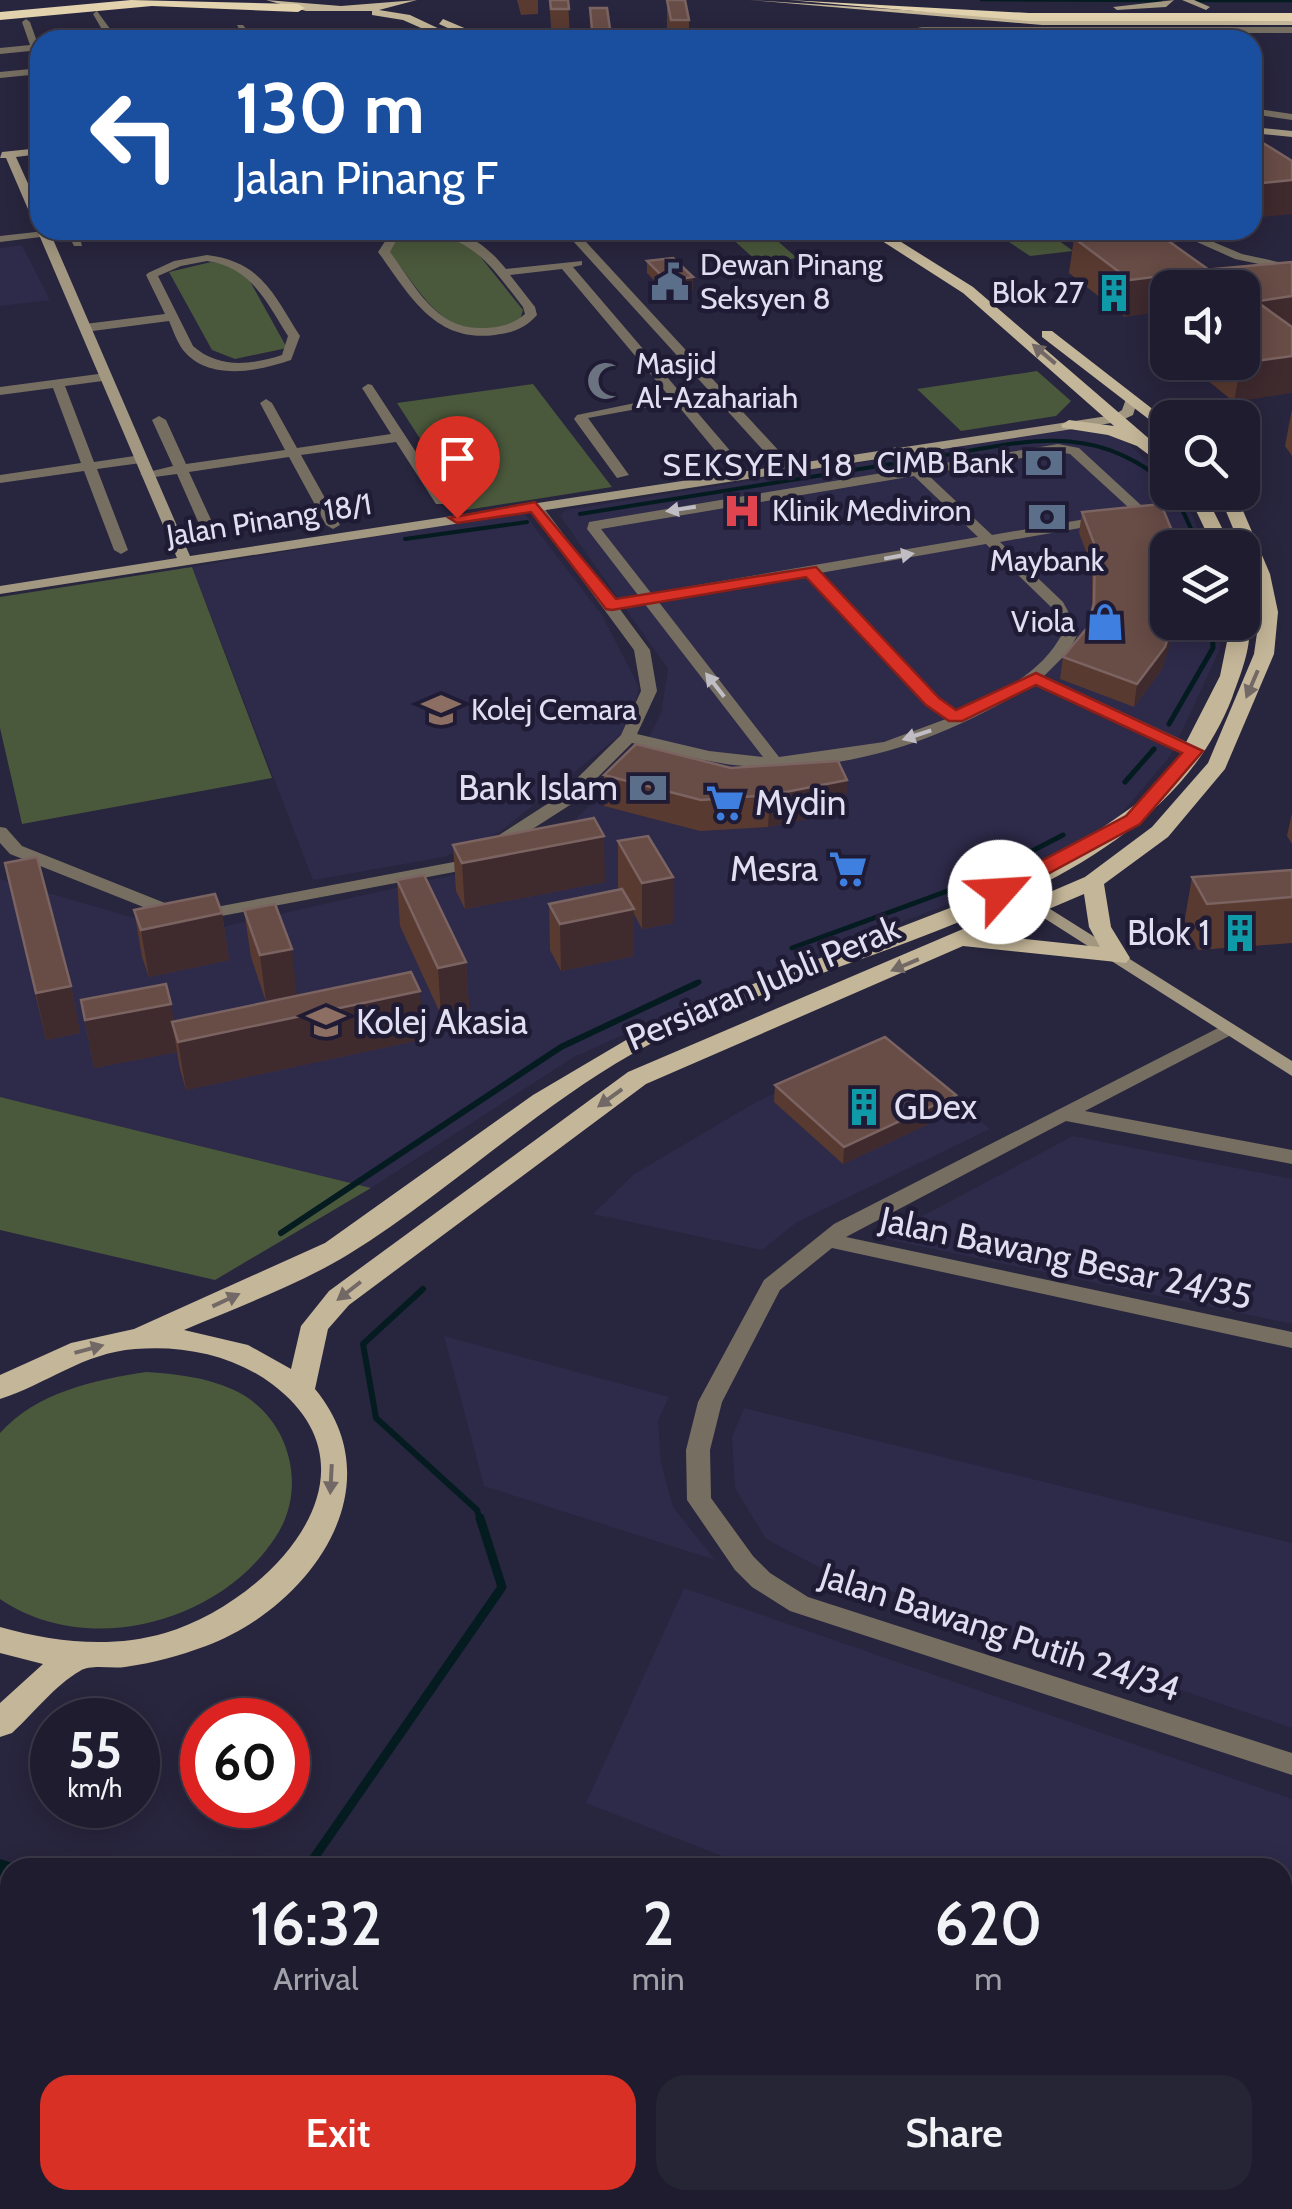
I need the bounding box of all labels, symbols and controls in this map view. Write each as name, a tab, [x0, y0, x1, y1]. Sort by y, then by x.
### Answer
text: 130 m	[235, 65, 425, 151]
icon: left	[70, 70, 200, 200]
text: Jalan Pinang F	[235, 151, 498, 205]
place label: Dewan Pinang Seksyen 8	[700, 246, 884, 317]
public building icon: Dewan Pinang Seksyen 8	[649, 261, 691, 303]
map controls	[1150, 270, 1260, 640]
button: sound	[1150, 270, 1260, 380]
building icon: Blok 27	[1093, 272, 1135, 314]
place label: Blok 27	[992, 274, 1084, 311]
one-way arrow	[1032, 344, 1057, 365]
place label: Masjid Al-Azahariah	[636, 345, 798, 416]
mosque icon: Masjid Al-Azahariah	[585, 360, 627, 402]
button: search	[1150, 400, 1260, 510]
pin	[415, 416, 500, 519]
icon: arrive	[430, 431, 485, 486]
bank icon: CIMB Bank	[1023, 442, 1065, 484]
place label: CIMB Bank	[877, 444, 1015, 481]
district label: SEKSYEN 18	[662, 445, 856, 484]
street label: Jalan Pinang 18/1	[163, 485, 374, 554]
hospital icon: Klinik Mediviron	[721, 490, 763, 532]
place label: Klinik Mediviron	[772, 492, 972, 529]
bank icon: Maybank	[1026, 496, 1068, 538]
one-way arrow	[665, 501, 696, 517]
button: layers	[1150, 530, 1260, 640]
place label: Maybank	[990, 542, 1105, 579]
one-way arrow	[883, 548, 915, 563]
shop icon: Viola	[1084, 601, 1126, 643]
place label: Viola	[1011, 603, 1076, 640]
one-way arrow	[1244, 670, 1260, 699]
one-way arrow	[705, 673, 726, 698]
school or university icon: Kolej Cemara	[420, 689, 462, 731]
place label: Kolej Cemara	[471, 691, 637, 728]
one-way arrow	[901, 728, 931, 743]
place label: Bank Islam	[458, 766, 618, 809]
bank icon: Bank Islam	[627, 767, 669, 809]
place label: Mydin	[755, 781, 846, 824]
supermarket icon: Mydin	[704, 782, 746, 824]
position arrow	[948, 840, 1052, 944]
place label: Mesra	[730, 847, 818, 890]
supermarket icon: Mesra	[827, 848, 869, 890]
street label: Persiaran Jubli Perak	[620, 905, 906, 1060]
place label: Blok 1	[1127, 911, 1210, 954]
building icon: Blok 1	[1219, 912, 1261, 954]
one-way arrow	[891, 957, 920, 973]
place label: Kolej Akasia	[356, 1000, 528, 1043]
school or university icon: Kolej Akasia	[305, 1001, 347, 1043]
place label: GDex	[894, 1085, 977, 1128]
building icon: GDex	[843, 1086, 885, 1128]
one-way arrow	[597, 1087, 623, 1107]
street label: Jalan Bawang Besar 24/35	[875, 1197, 1256, 1318]
one-way arrow	[336, 1280, 361, 1301]
one-way arrow	[212, 1292, 241, 1309]
one-way arrow	[73, 1340, 104, 1356]
one-way arrow	[323, 1464, 339, 1495]
street label: Jalan Bawang Putih 24/34	[814, 1553, 1185, 1710]
speed limit sign: 60	[180, 1698, 310, 1828]
text: 55	[68, 1720, 122, 1781]
text: km/h	[68, 1773, 122, 1803]
text: 16:32	[250, 1887, 382, 1960]
text: 2	[642, 1887, 674, 1960]
text: 620	[934, 1887, 1042, 1960]
text: Arrival	[273, 1959, 359, 1998]
text: min	[632, 1959, 685, 1998]
text: m	[974, 1959, 1002, 1998]
button: Exit	[40, 2075, 636, 2190]
button: Share	[656, 2075, 1252, 2190]

